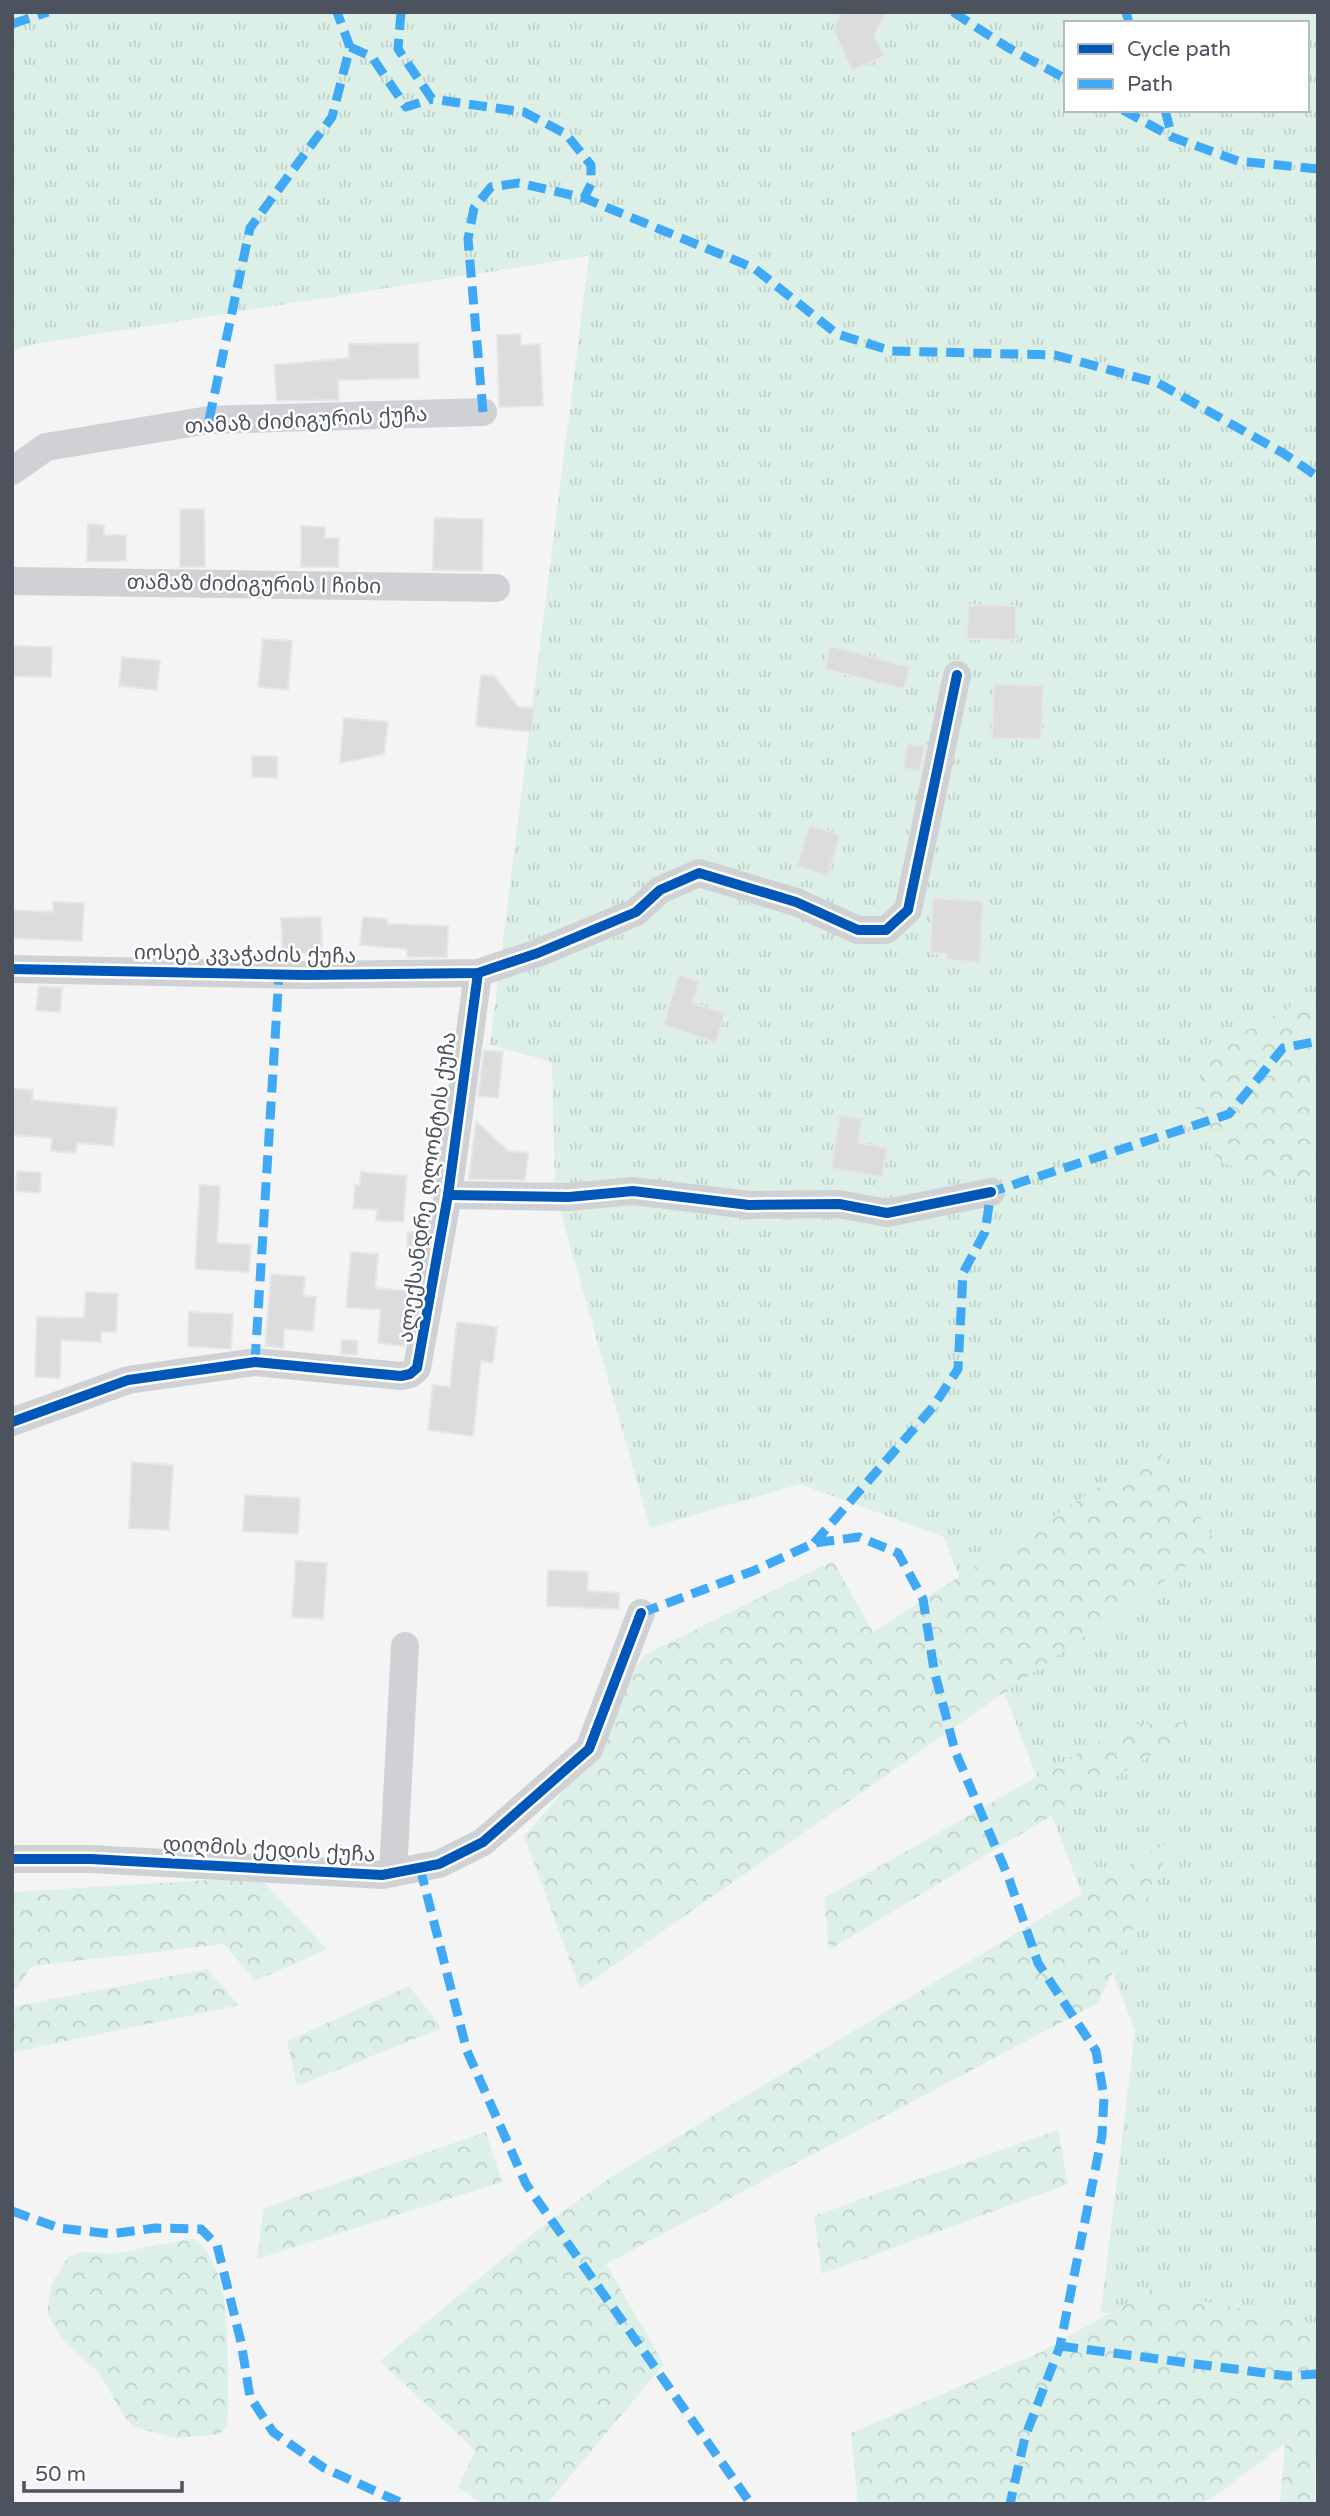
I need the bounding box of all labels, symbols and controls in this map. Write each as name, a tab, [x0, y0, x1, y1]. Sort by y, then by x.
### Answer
legend	[1064, 21, 1309, 112]
text: Cycle path	[1127, 37, 1231, 62]
text: Path	[1127, 72, 1173, 97]
street label: თამაზ ძიძიგურის ქუჩა	[184, 402, 428, 439]
street label: თამაზ ძიძიგურის I ჩიხი	[126, 570, 382, 599]
street label: იოსებ კვაჭაძის ქუჩა	[134, 940, 356, 969]
street label: ალექსანდრე ღლონტის ქუჩა	[393, 1030, 462, 1344]
street label: დიღმის ქედის ქუჩა	[162, 1831, 376, 1868]
scale bar	[24, 2450, 182, 2494]
text: 50 m	[35, 2462, 86, 2487]

